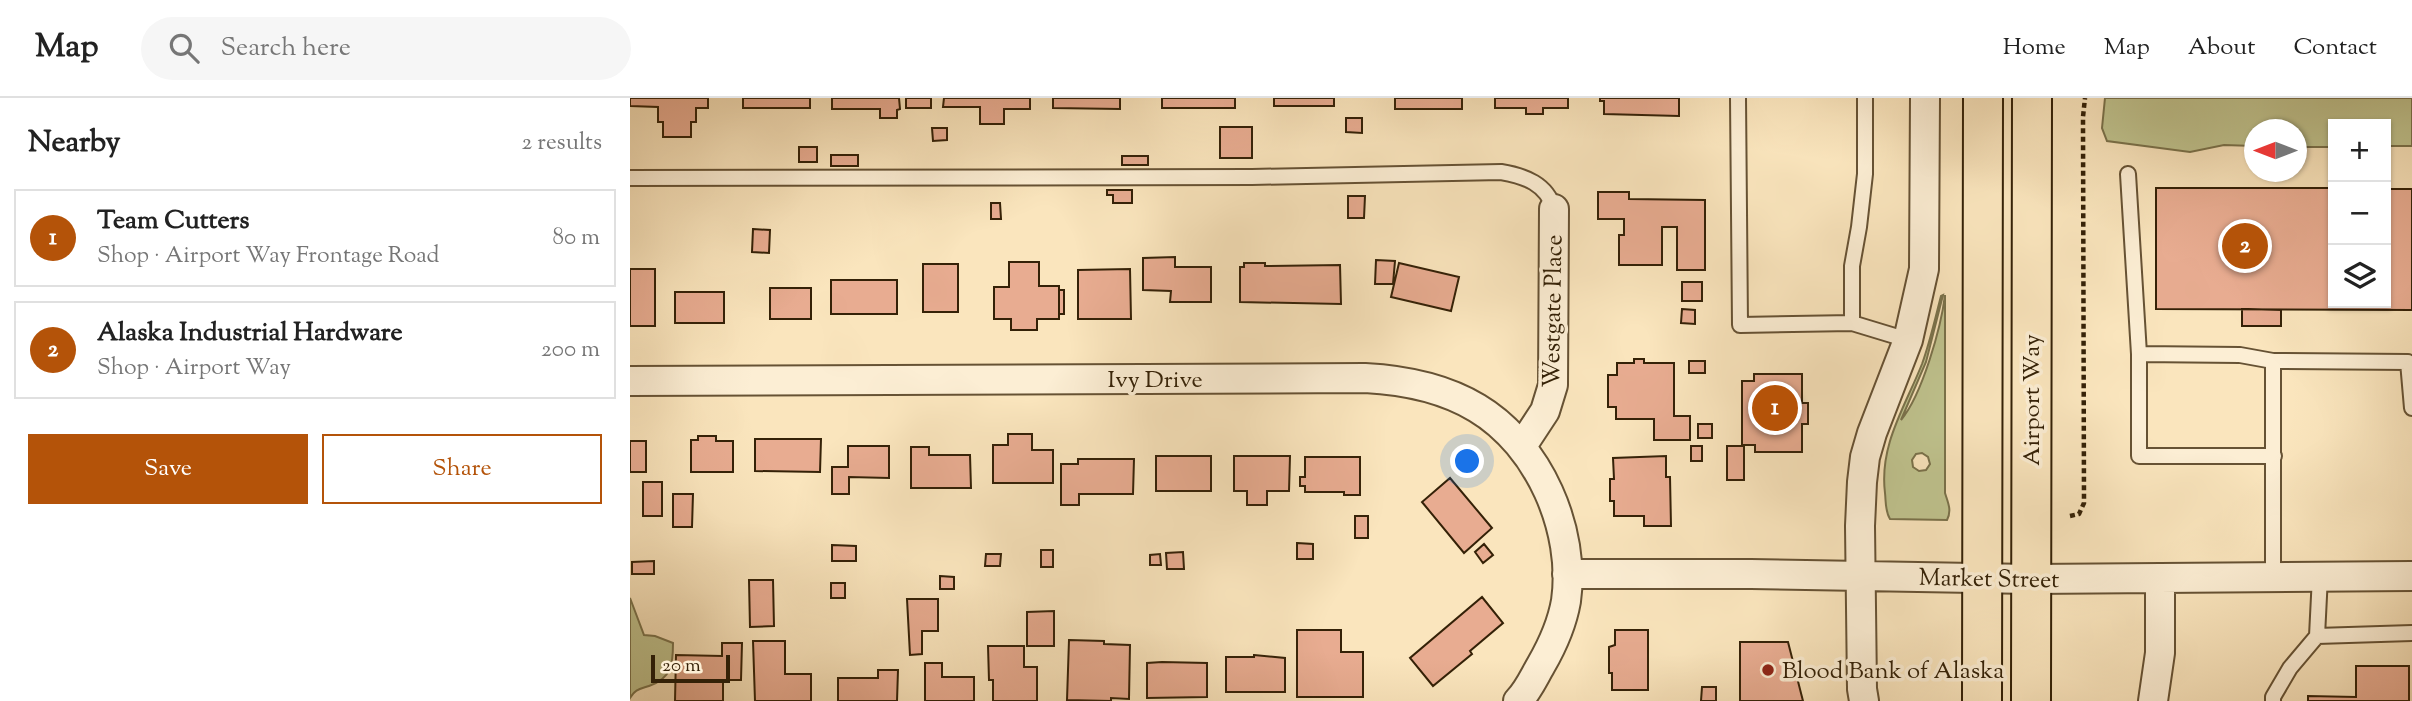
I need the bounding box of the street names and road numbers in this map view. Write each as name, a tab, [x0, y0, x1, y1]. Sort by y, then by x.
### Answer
street label: Westgate Place	[1536, 234, 1572, 388]
street label: Airport Way	[2016, 334, 2050, 466]
street label: Ivy Drive	[1107, 364, 1203, 398]
street label: Market Street	[1918, 562, 2060, 598]

